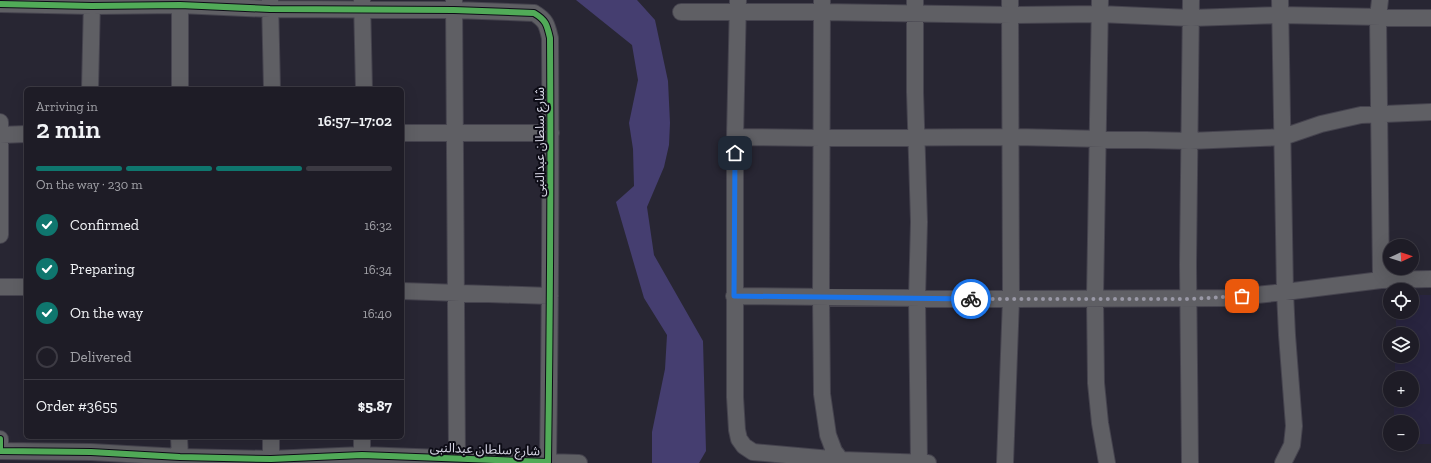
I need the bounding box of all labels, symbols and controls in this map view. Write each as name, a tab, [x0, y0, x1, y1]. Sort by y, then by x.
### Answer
street label: شارع سلطان عبدالنبى	[532, 87, 550, 197]
text: Arriving in	[36, 99, 98, 114]
text: 16:57–17:02	[318, 112, 392, 130]
text: 2 min	[36, 113, 100, 145]
pin	[718, 136, 752, 170]
icon: home	[724, 142, 746, 164]
text: On the way · 230 m	[36, 177, 143, 192]
icon: check	[36, 214, 58, 236]
text: Confirmed	[70, 216, 139, 234]
text: 16:32	[364, 218, 392, 233]
north arrow	[1383, 239, 1419, 275]
map controls	[1383, 239, 1419, 451]
icon: check	[36, 258, 58, 280]
text: Preparing	[70, 260, 135, 278]
text: 16:34	[364, 262, 392, 277]
courier	[951, 279, 991, 319]
pin	[1225, 279, 1259, 313]
button: locate	[1383, 283, 1419, 319]
icon: bag	[1231, 285, 1253, 307]
icon: bike	[960, 288, 982, 310]
icon: check	[36, 302, 58, 324]
text: On the way	[70, 304, 143, 322]
text: 16:40	[363, 306, 392, 321]
button: layers	[1383, 327, 1419, 363]
text: Delivered	[70, 348, 132, 366]
button: +	[1383, 371, 1419, 407]
text: Order #3655	[36, 397, 118, 415]
text: $5.87	[358, 397, 392, 415]
button: −	[1383, 415, 1419, 451]
street label: شارع سلطان عبدالنبى	[430, 440, 540, 461]

